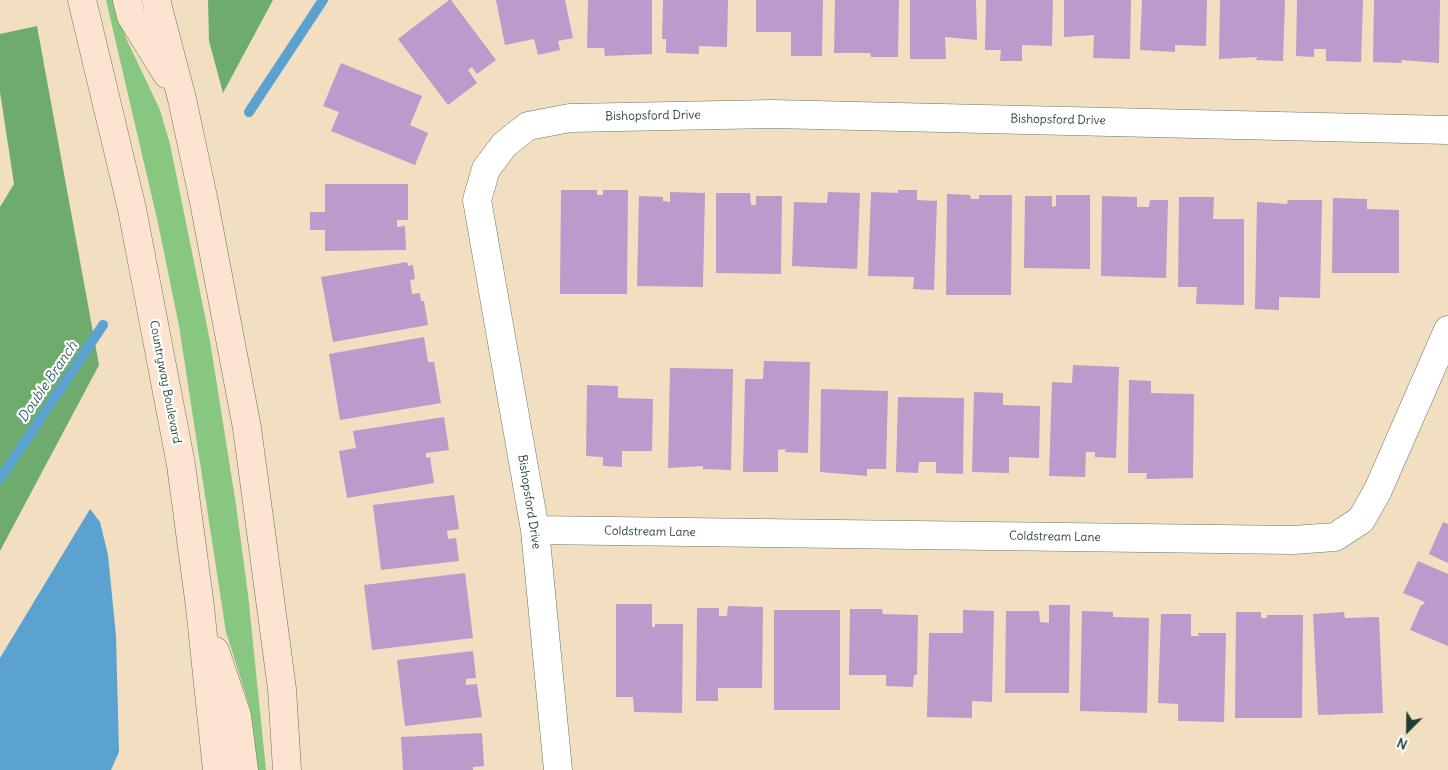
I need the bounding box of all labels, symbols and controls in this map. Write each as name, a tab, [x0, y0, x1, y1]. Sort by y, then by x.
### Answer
street label: Bishopsford Drive	[605, 108, 701, 124]
street label: Bishopsford Drive	[1010, 112, 1106, 128]
street label: Countryway Boulevard	[146, 319, 184, 445]
water label: Double Branch	[15, 338, 81, 426]
street label: Bishopsford Drive	[514, 454, 544, 550]
street label: Coldstream Lane	[604, 524, 696, 540]
street label: Coldstream Lane	[1009, 529, 1101, 545]
north arrow	[1383, 705, 1433, 755]
text: N	[1394, 734, 1410, 754]

